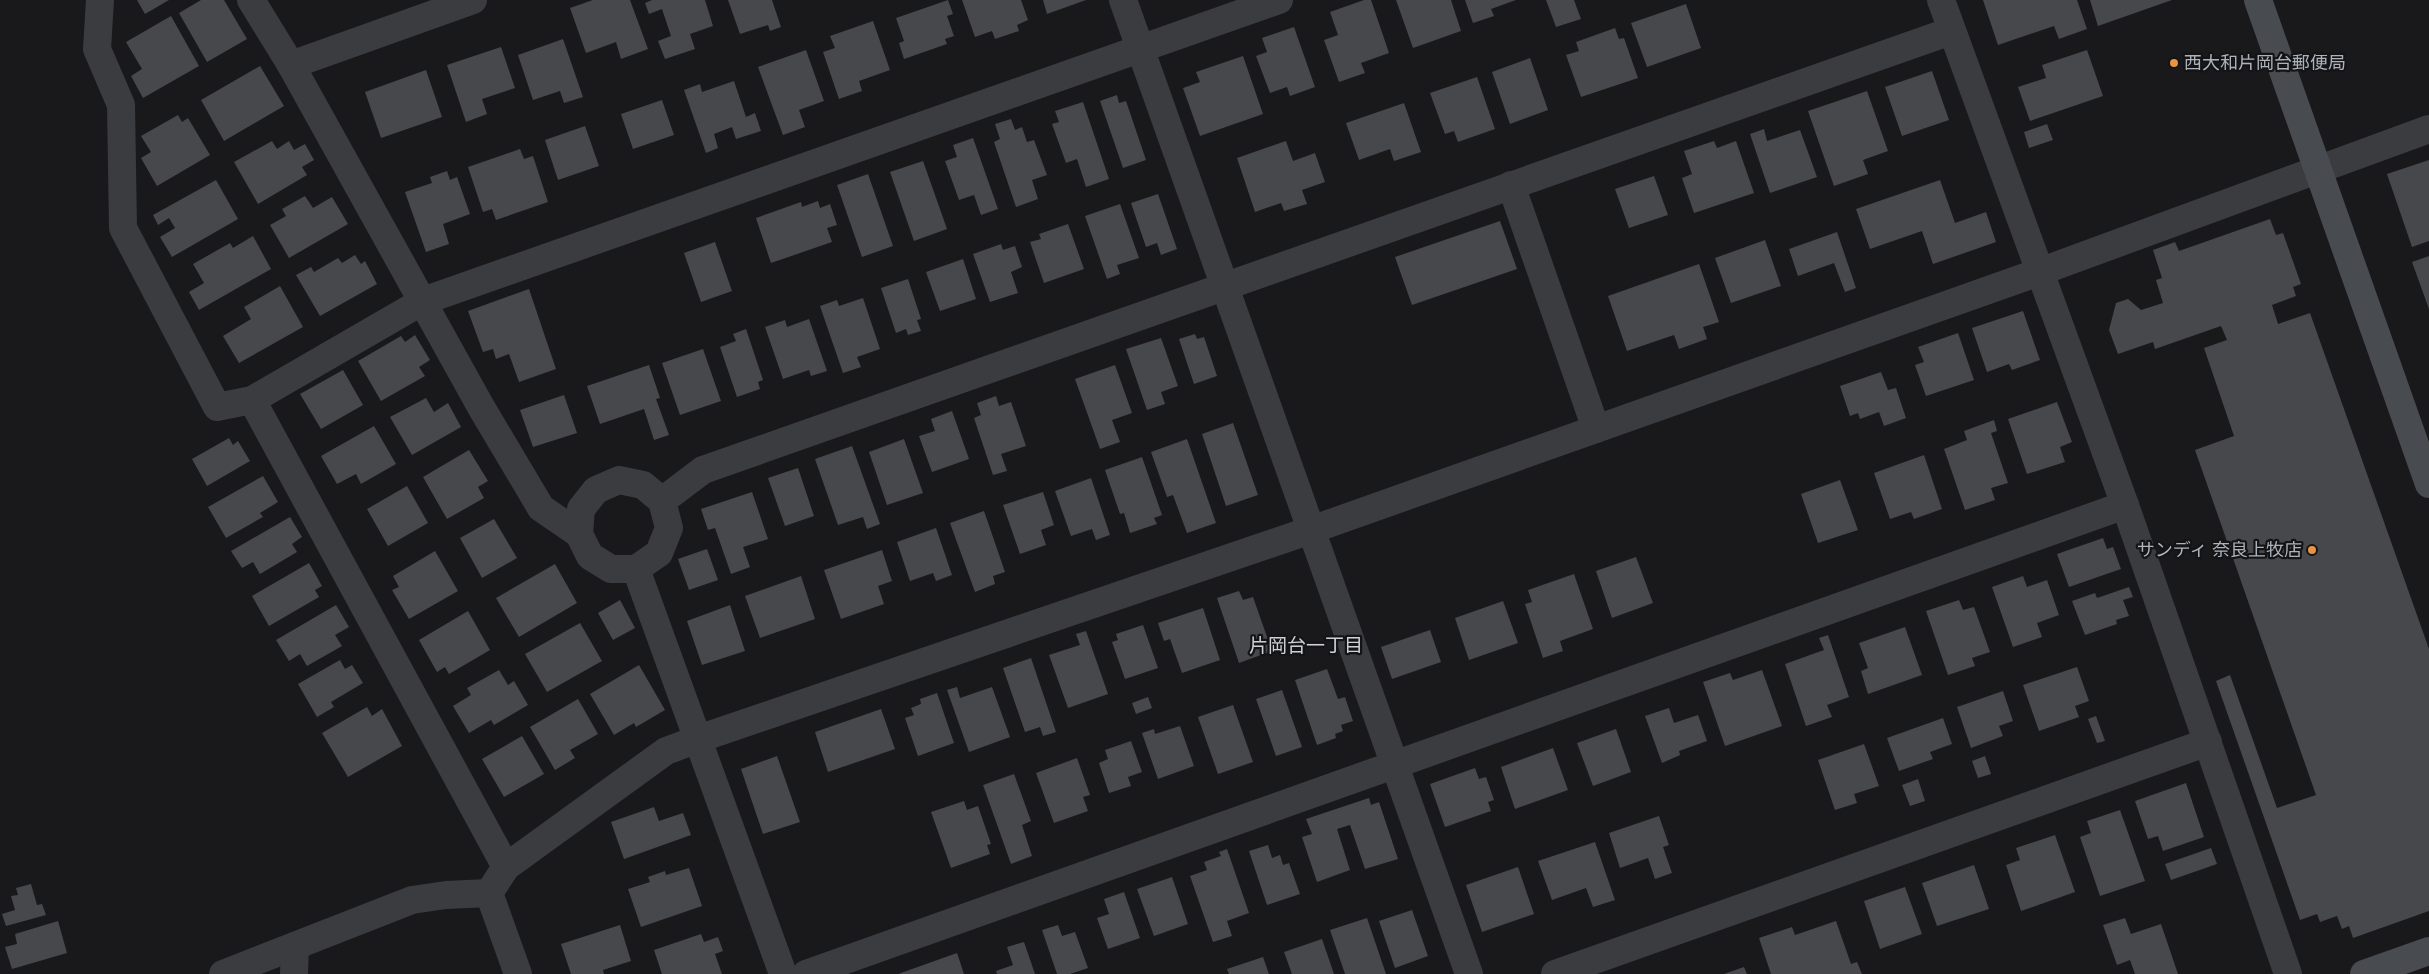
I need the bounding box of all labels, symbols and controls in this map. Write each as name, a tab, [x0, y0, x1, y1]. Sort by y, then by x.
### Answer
place label: 西大和片岡台郵便局	[2184, 51, 2346, 73]
marker: 西大和片岡台郵便局	[2168, 57, 2180, 69]
place label: サンディ 奈良上牧店	[2137, 538, 2302, 560]
marker: サンディ 奈良上牧店	[2306, 544, 2318, 556]
district label: 片岡台一丁目	[1249, 633, 1363, 656]

